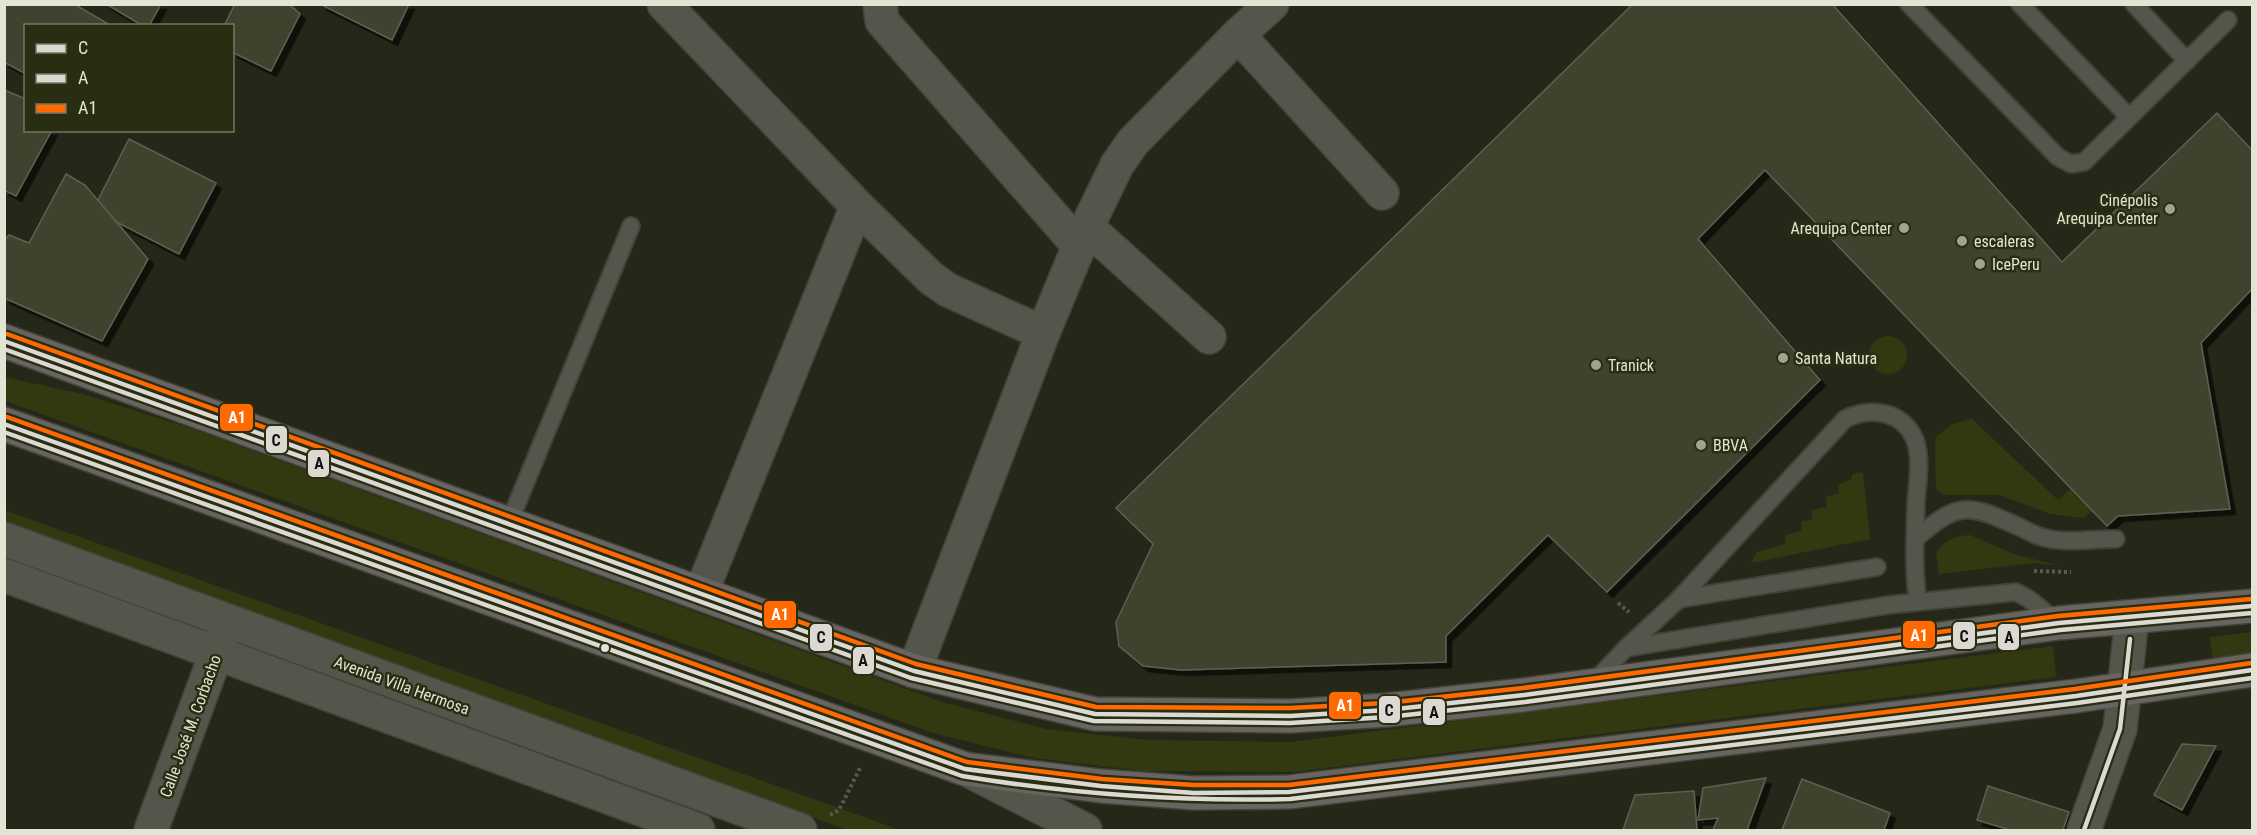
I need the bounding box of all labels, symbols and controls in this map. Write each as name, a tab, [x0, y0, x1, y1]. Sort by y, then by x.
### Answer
legend	[24, 24, 234, 132]
text: C	[78, 37, 88, 58]
text: A	[78, 67, 89, 88]
text: A1	[78, 97, 97, 118]
place label: Cinépolis Arequipa Center	[2056, 191, 2158, 228]
marker: Cinépolis Arequipa Center	[2163, 202, 2177, 216]
place label: Arequipa Center	[1790, 219, 1892, 238]
marker: Arequipa Center	[1897, 221, 1911, 235]
place label: escaleras	[1974, 232, 2035, 251]
marker: escaleras	[1955, 234, 1969, 248]
place label: IcePeru	[1992, 255, 2040, 274]
marker: IcePeru	[1973, 257, 1987, 271]
place label: Santa Natura	[1795, 349, 1877, 368]
marker: Santa Natura	[1776, 351, 1790, 365]
place label: Tranick	[1608, 356, 1655, 375]
marker: Tranick	[1589, 358, 1603, 372]
line badge: A1	[219, 403, 254, 432]
text: A1	[228, 408, 246, 427]
line badge: C	[265, 425, 288, 454]
text: C	[271, 431, 281, 450]
place label: BBVA	[1713, 436, 1748, 455]
marker: BBVA	[1694, 438, 1708, 452]
line badge: A	[307, 449, 330, 478]
text: A	[314, 454, 324, 473]
line badge: A1	[763, 600, 797, 629]
text: A1	[771, 605, 789, 624]
line badge: A1	[1902, 620, 1936, 649]
line badge: C	[1952, 621, 1976, 650]
line badge: C	[809, 623, 833, 652]
line badge: A	[1997, 623, 2020, 651]
text: A1	[1910, 626, 1928, 645]
text: C	[1959, 627, 1969, 646]
text: C	[816, 628, 826, 647]
text: A	[2004, 628, 2014, 647]
unlabelled marker	[599, 642, 611, 654]
line badge: A	[852, 646, 875, 675]
text: A	[858, 651, 868, 670]
street label: Calle José M. Corbacho	[156, 652, 225, 800]
street label: Avenida Villa Hermosa	[332, 652, 472, 719]
line badge: A1	[1328, 691, 1362, 720]
line badge: C	[1378, 695, 1401, 724]
text: A1	[1336, 696, 1354, 715]
line badge: A	[1422, 698, 1446, 726]
text: C	[1384, 701, 1394, 720]
text: A	[1429, 703, 1439, 722]

